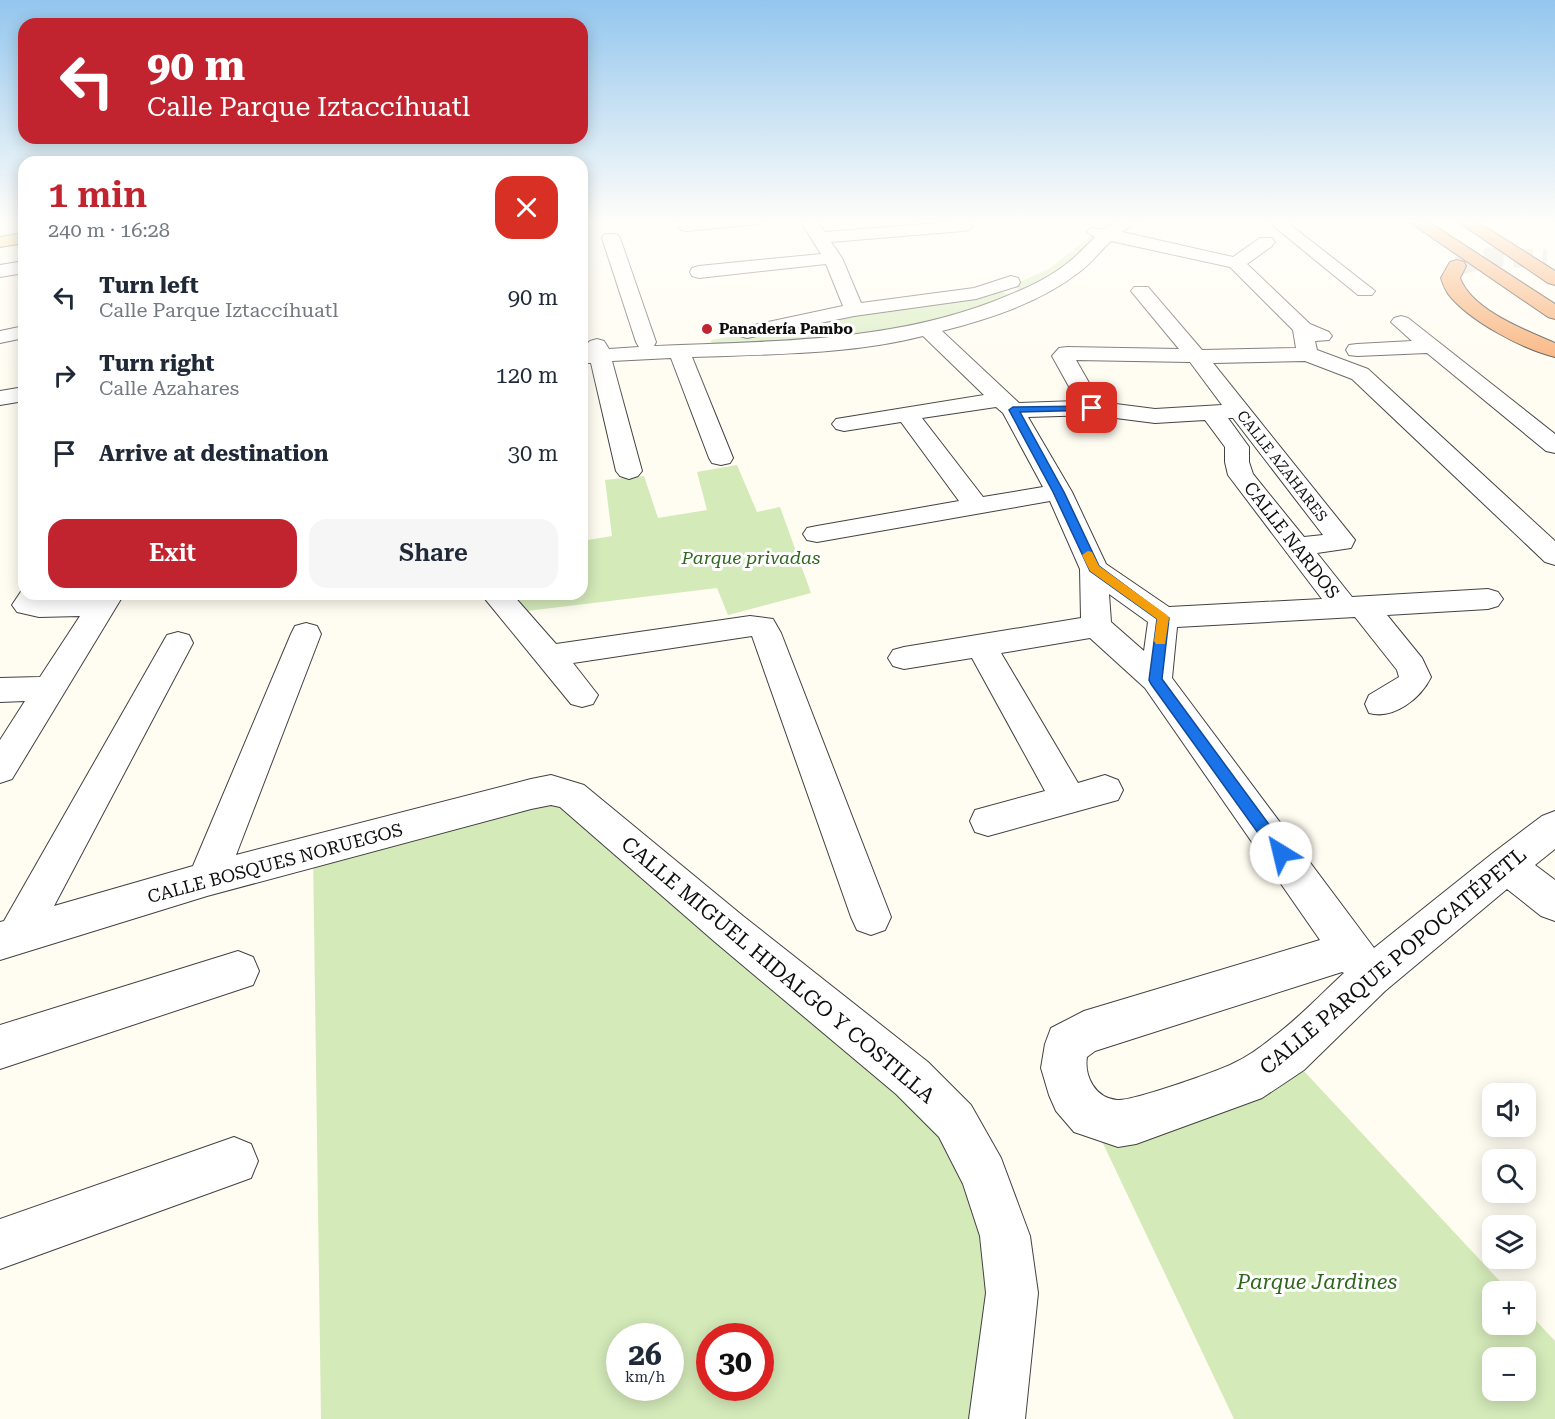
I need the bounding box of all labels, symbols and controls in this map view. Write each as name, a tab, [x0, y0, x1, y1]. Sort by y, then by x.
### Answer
text: 90 m	[147, 41, 245, 90]
icon: left	[48, 42, 126, 120]
text: Calle Parque Iztaccíhuatl	[147, 91, 470, 123]
text: 1 min	[48, 174, 147, 216]
button: close	[495, 176, 558, 239]
text: 240 m · 16:28	[48, 218, 170, 242]
text: Turn left	[99, 273, 199, 298]
icon: left	[48, 281, 81, 314]
text: 90 m	[508, 285, 558, 310]
text: Calle Parque Iztaccíhuatl	[99, 298, 338, 322]
place label: Panadería Pambo	[719, 320, 853, 338]
marker: Panadería Pambo	[700, 322, 714, 336]
text: Turn right	[99, 351, 214, 376]
icon: right	[48, 359, 81, 392]
text: 120 m	[495, 363, 558, 388]
text: Calle Azahares	[99, 376, 239, 400]
pin	[1066, 382, 1117, 433]
icon: arrive	[1075, 391, 1108, 424]
street label: CALLE AZAHARES	[1233, 407, 1331, 525]
icon: arrive	[48, 437, 81, 470]
text: Arrive at destination	[99, 441, 328, 466]
text: 30 m	[508, 441, 558, 466]
street label: CALLE NARDOS	[1240, 477, 1344, 603]
button: Exit	[48, 519, 297, 588]
button: Share	[309, 519, 558, 588]
park label: Parque privadas	[681, 547, 820, 568]
street label: CALLE BOSQUES NORUEGOS	[145, 819, 405, 907]
position arrow	[1249, 821, 1313, 885]
street label: CALLE MIGUEL HIDALGO Y COSTILLA	[617, 832, 940, 1108]
street label: CALLE PARQUE POPOCATÉPETL	[1254, 842, 1531, 1079]
map controls	[1482, 1083, 1536, 1401]
button: sound	[1482, 1083, 1536, 1137]
button: search	[1482, 1149, 1536, 1203]
button: layers	[1482, 1215, 1536, 1269]
park label: Parque Jardines	[1236, 1270, 1398, 1294]
button: +	[1482, 1281, 1536, 1335]
speed limit sign: 30	[696, 1323, 774, 1401]
text: 26	[628, 1337, 662, 1372]
button: −	[1482, 1347, 1536, 1401]
text: km/h	[625, 1368, 665, 1386]

